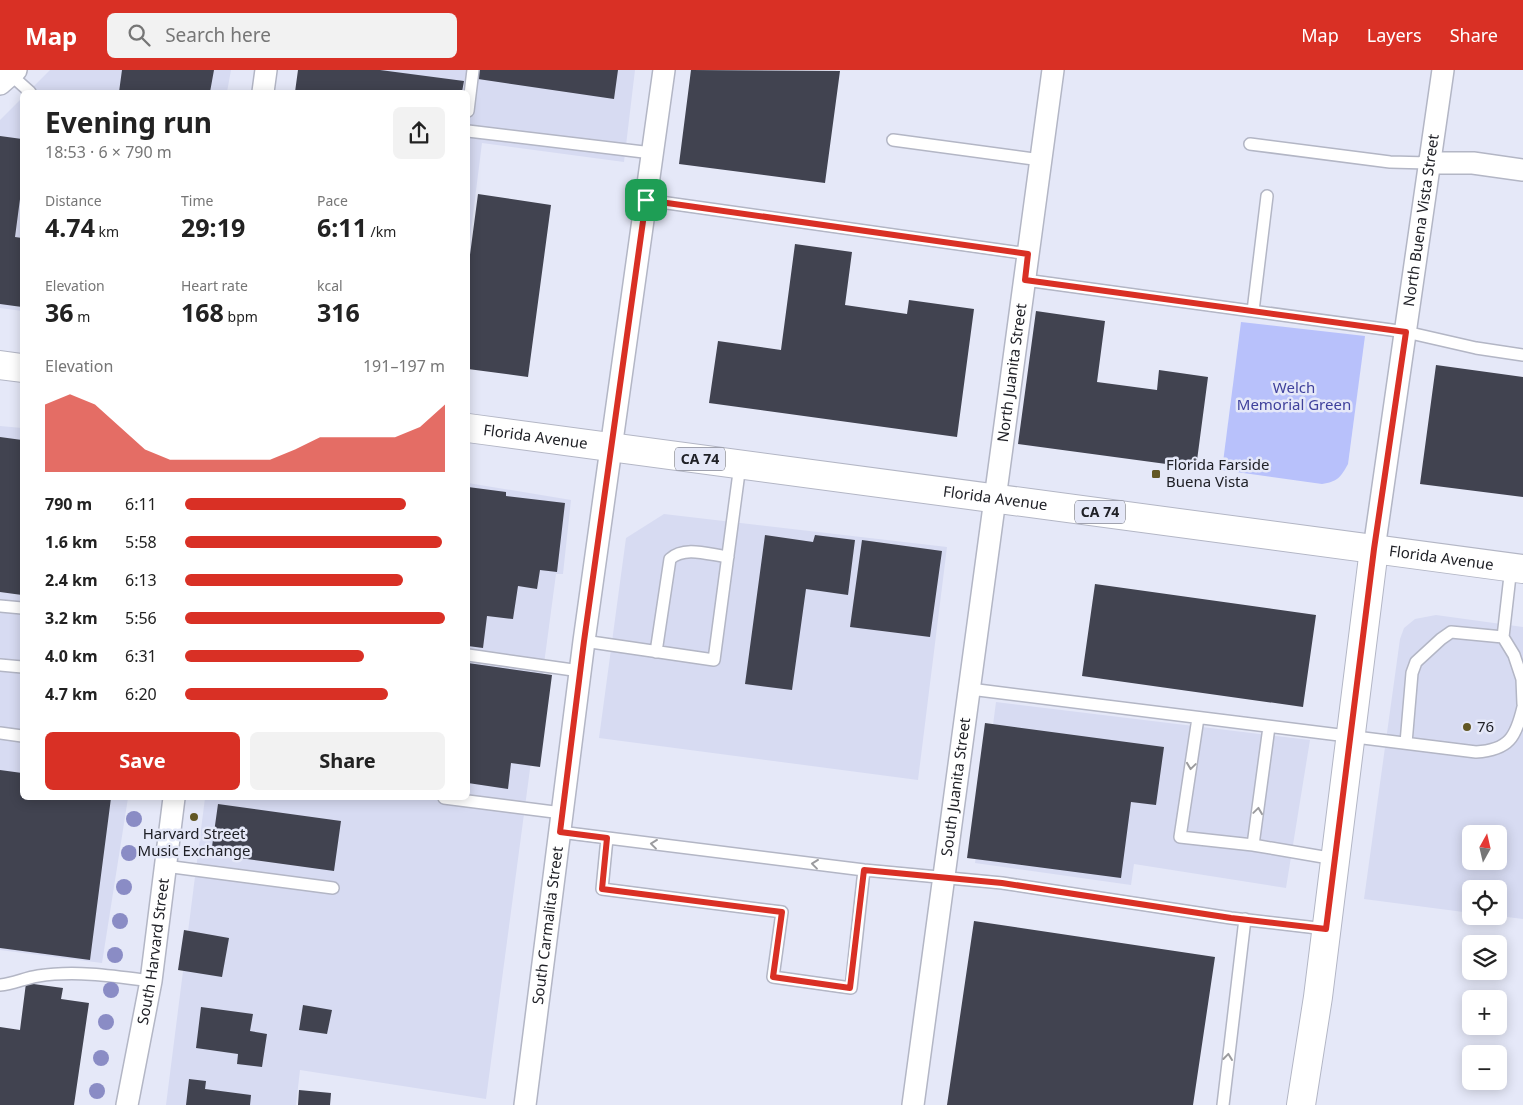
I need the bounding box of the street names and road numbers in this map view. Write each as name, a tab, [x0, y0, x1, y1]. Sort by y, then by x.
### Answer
street label: North Buena Vista Street	[1398, 132, 1443, 308]
street label: North Juanita Street	[992, 301, 1030, 443]
street label: Florida Avenue	[482, 419, 589, 453]
road number: CA 74	[675, 448, 725, 470]
street label: Florida Avenue	[942, 481, 1049, 514]
road number: CA 74	[1075, 501, 1125, 524]
street label: Florida Avenue	[1388, 540, 1495, 574]
street label: South Juanita Street	[936, 716, 974, 857]
street label: South Carmalita Street	[527, 845, 567, 1006]
street label: South Harvard Street	[132, 876, 173, 1026]

